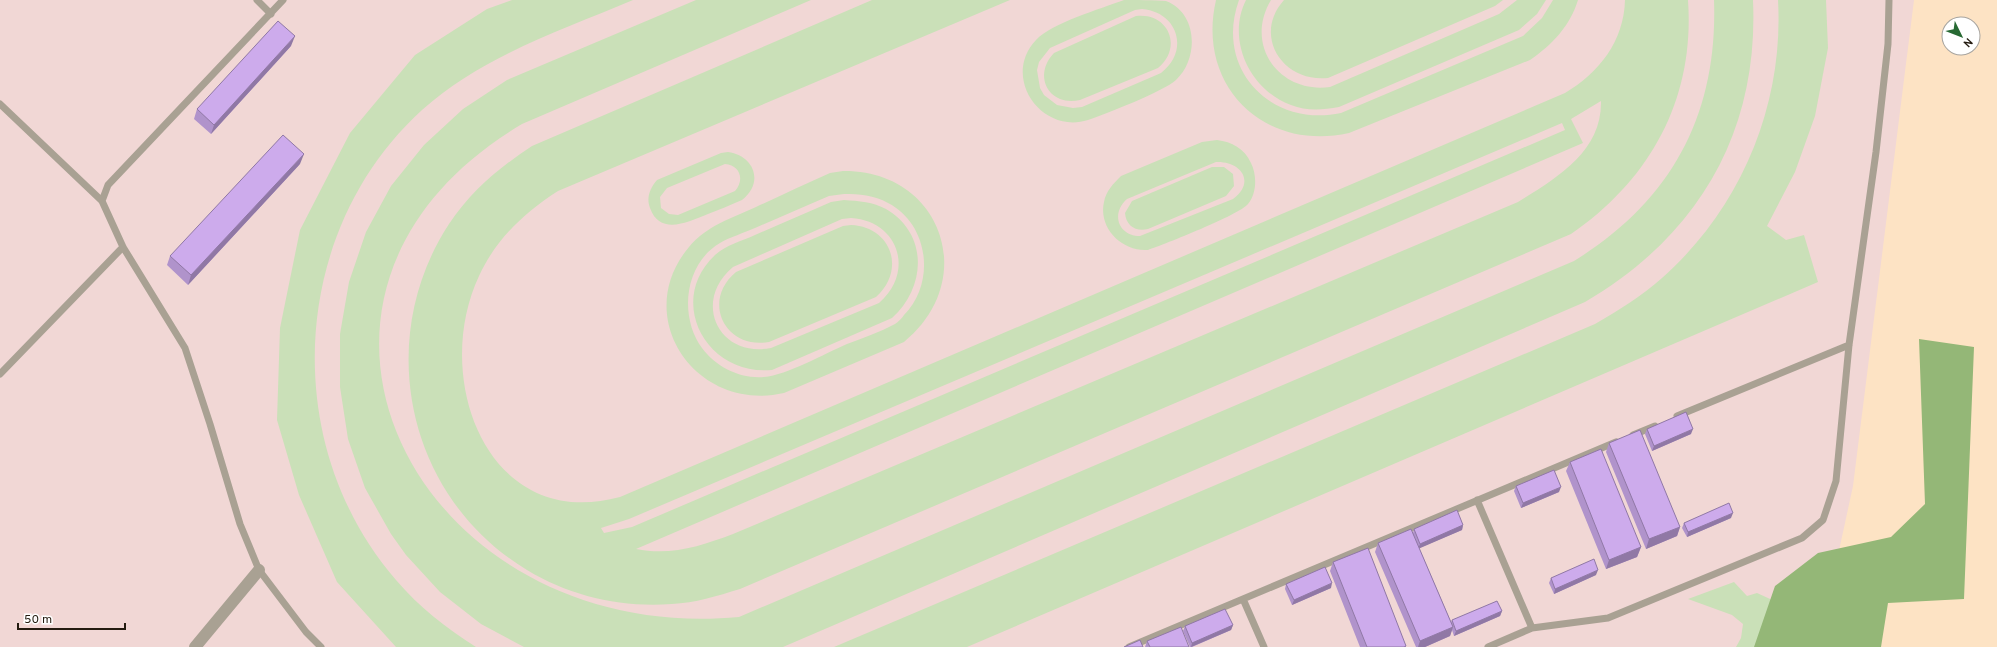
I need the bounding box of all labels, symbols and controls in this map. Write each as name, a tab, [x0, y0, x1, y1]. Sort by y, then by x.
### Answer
north arrow	[1941, 16, 1981, 56]
text: N	[1960, 34, 1975, 50]
scale bar	[18, 605, 125, 631]
text: 50 m	[24, 612, 52, 628]

